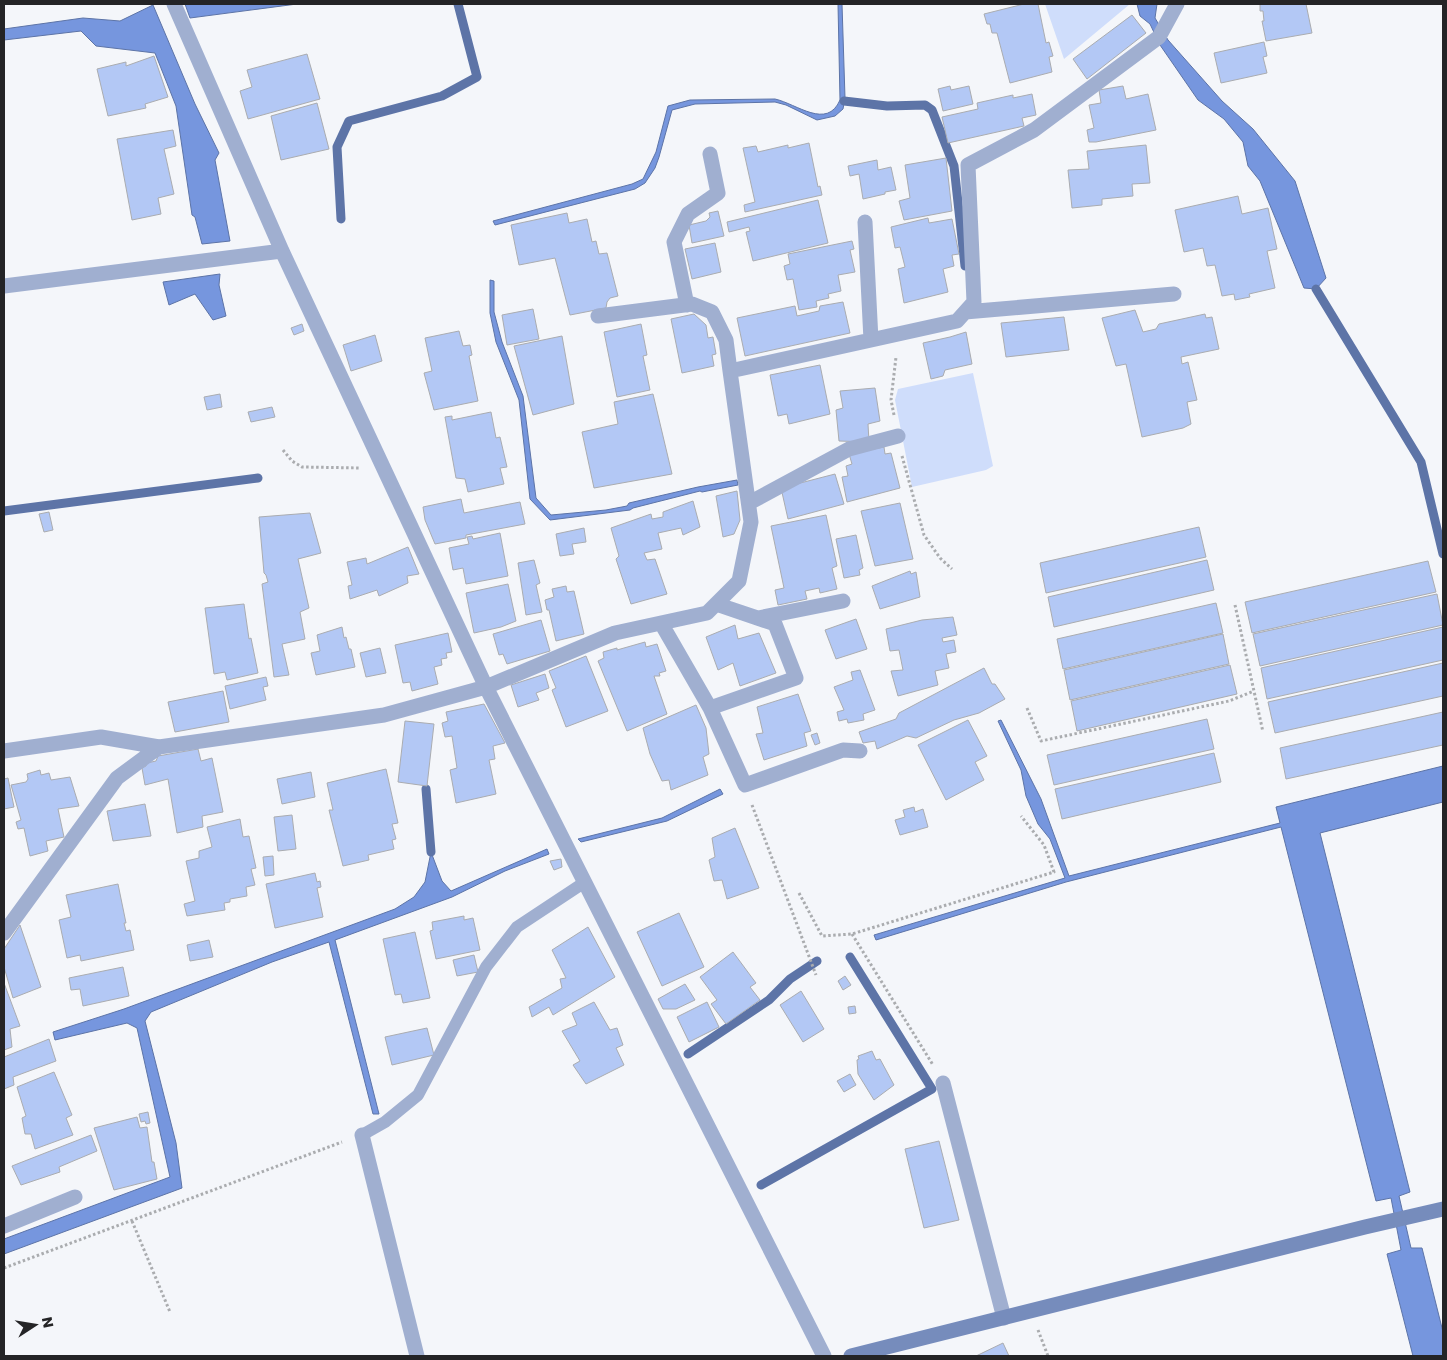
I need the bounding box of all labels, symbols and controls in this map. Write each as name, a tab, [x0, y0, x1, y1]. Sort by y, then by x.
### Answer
north arrow	[10, 1300, 60, 1350]
text: N	[37, 1315, 59, 1330]

